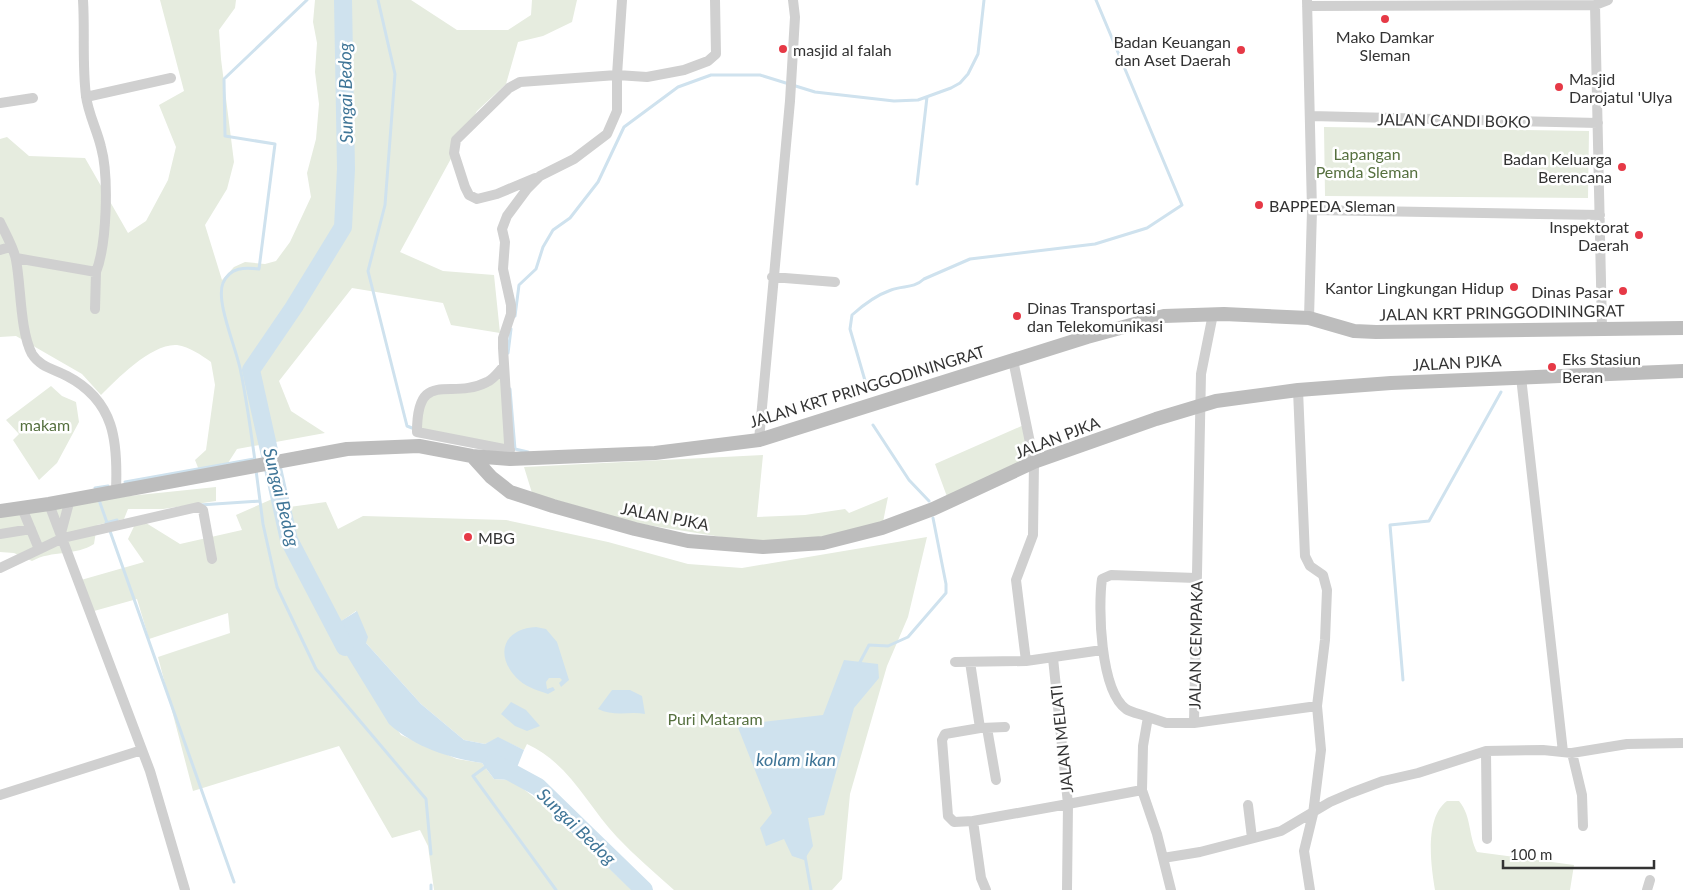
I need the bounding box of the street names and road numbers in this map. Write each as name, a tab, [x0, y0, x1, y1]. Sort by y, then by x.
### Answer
street label: JALAN CANDI BOKO	[1377, 109, 1531, 131]
street label: JALAN KRT PRINGGODININGRAT	[1379, 300, 1625, 324]
street label: JALAN KRT PRINGGODININGRAT	[747, 341, 987, 431]
street label: JALAN PJKA	[1412, 350, 1502, 374]
street label: JALAN PJKA	[1012, 412, 1102, 462]
street label: JALAN PJKA	[619, 498, 711, 534]
street label: JALAN CEMPAKA	[1184, 580, 1206, 709]
street label: JALAN MELATI	[1046, 684, 1076, 794]

